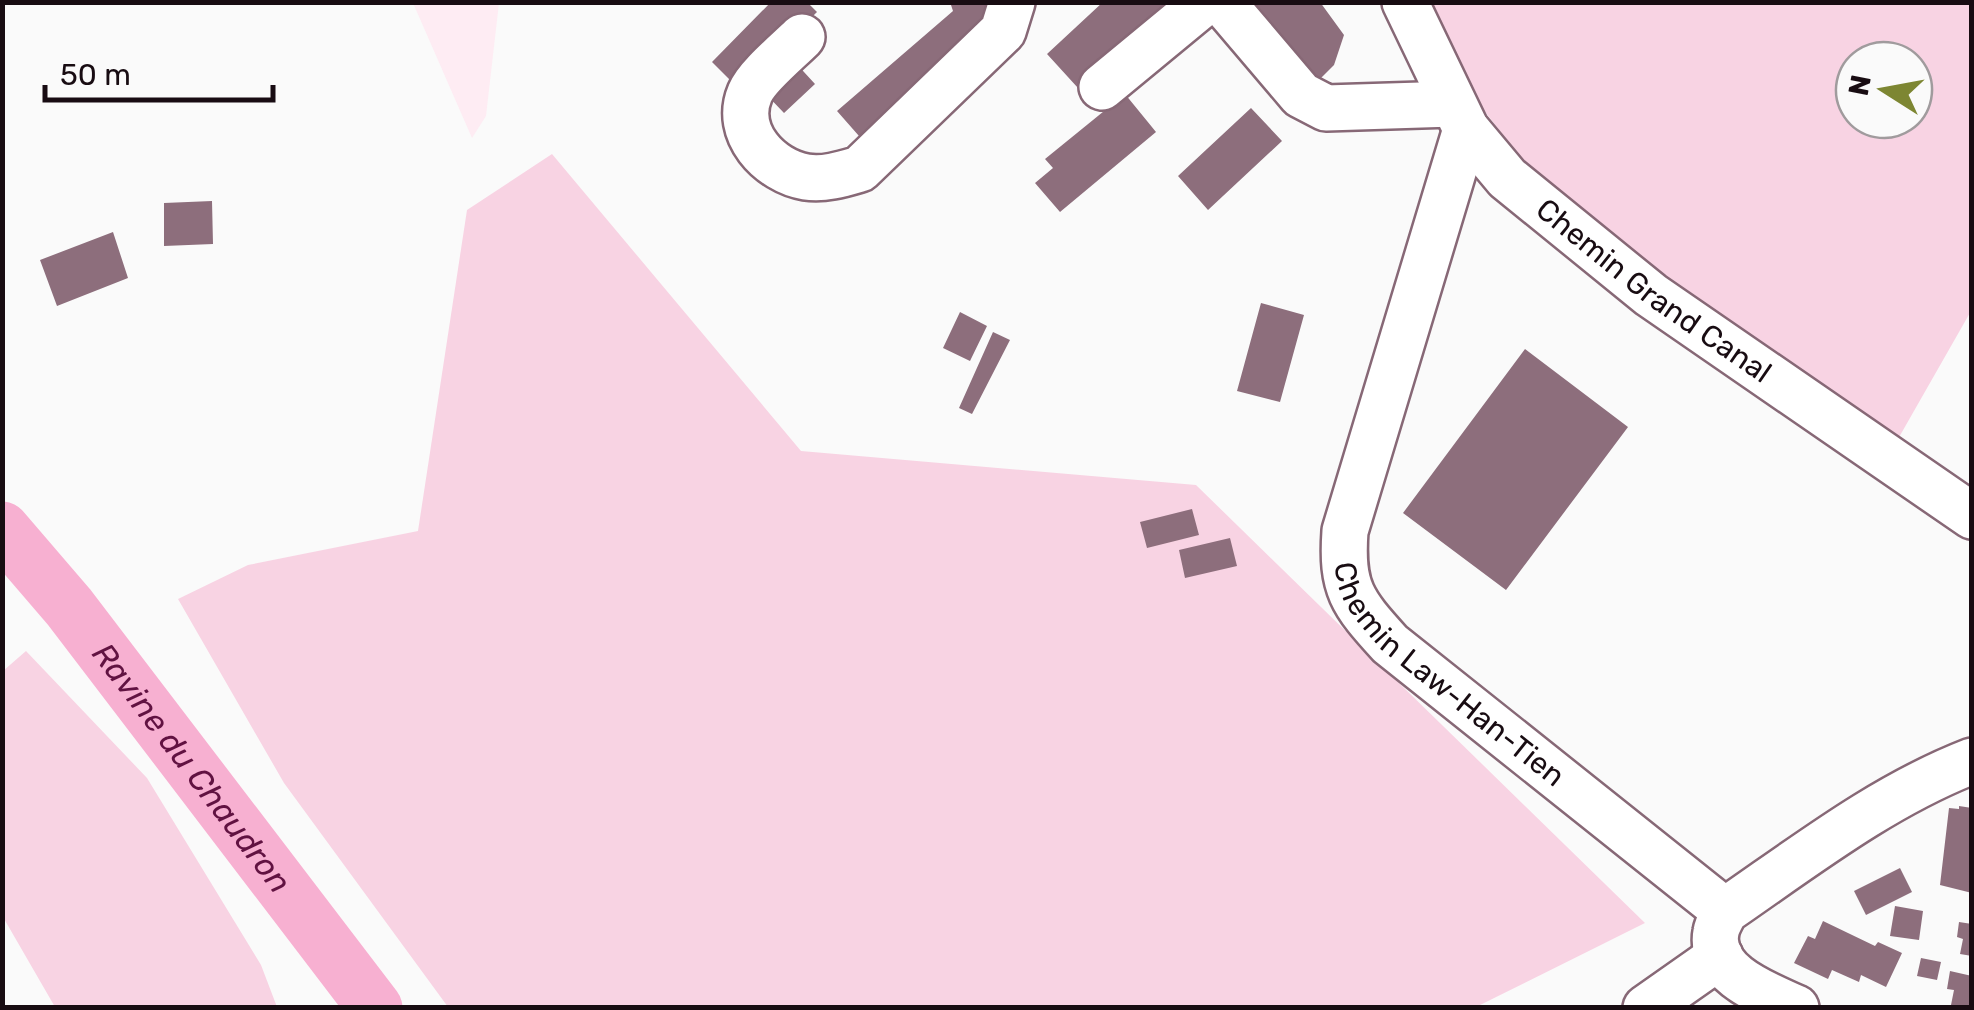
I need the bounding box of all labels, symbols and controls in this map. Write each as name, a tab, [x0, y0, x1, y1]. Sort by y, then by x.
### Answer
scale bar	[45, 40, 272, 102]
north arrow	[1834, 40, 1934, 140]
text: 50 m	[60, 57, 131, 93]
text: N	[1842, 72, 1878, 98]
street label: Chemin Grand Canal	[1529, 191, 1778, 390]
street label: Chemin Law-Han-Tien	[1326, 560, 1572, 794]
water label: Ravine du Chaudron	[84, 635, 299, 900]

